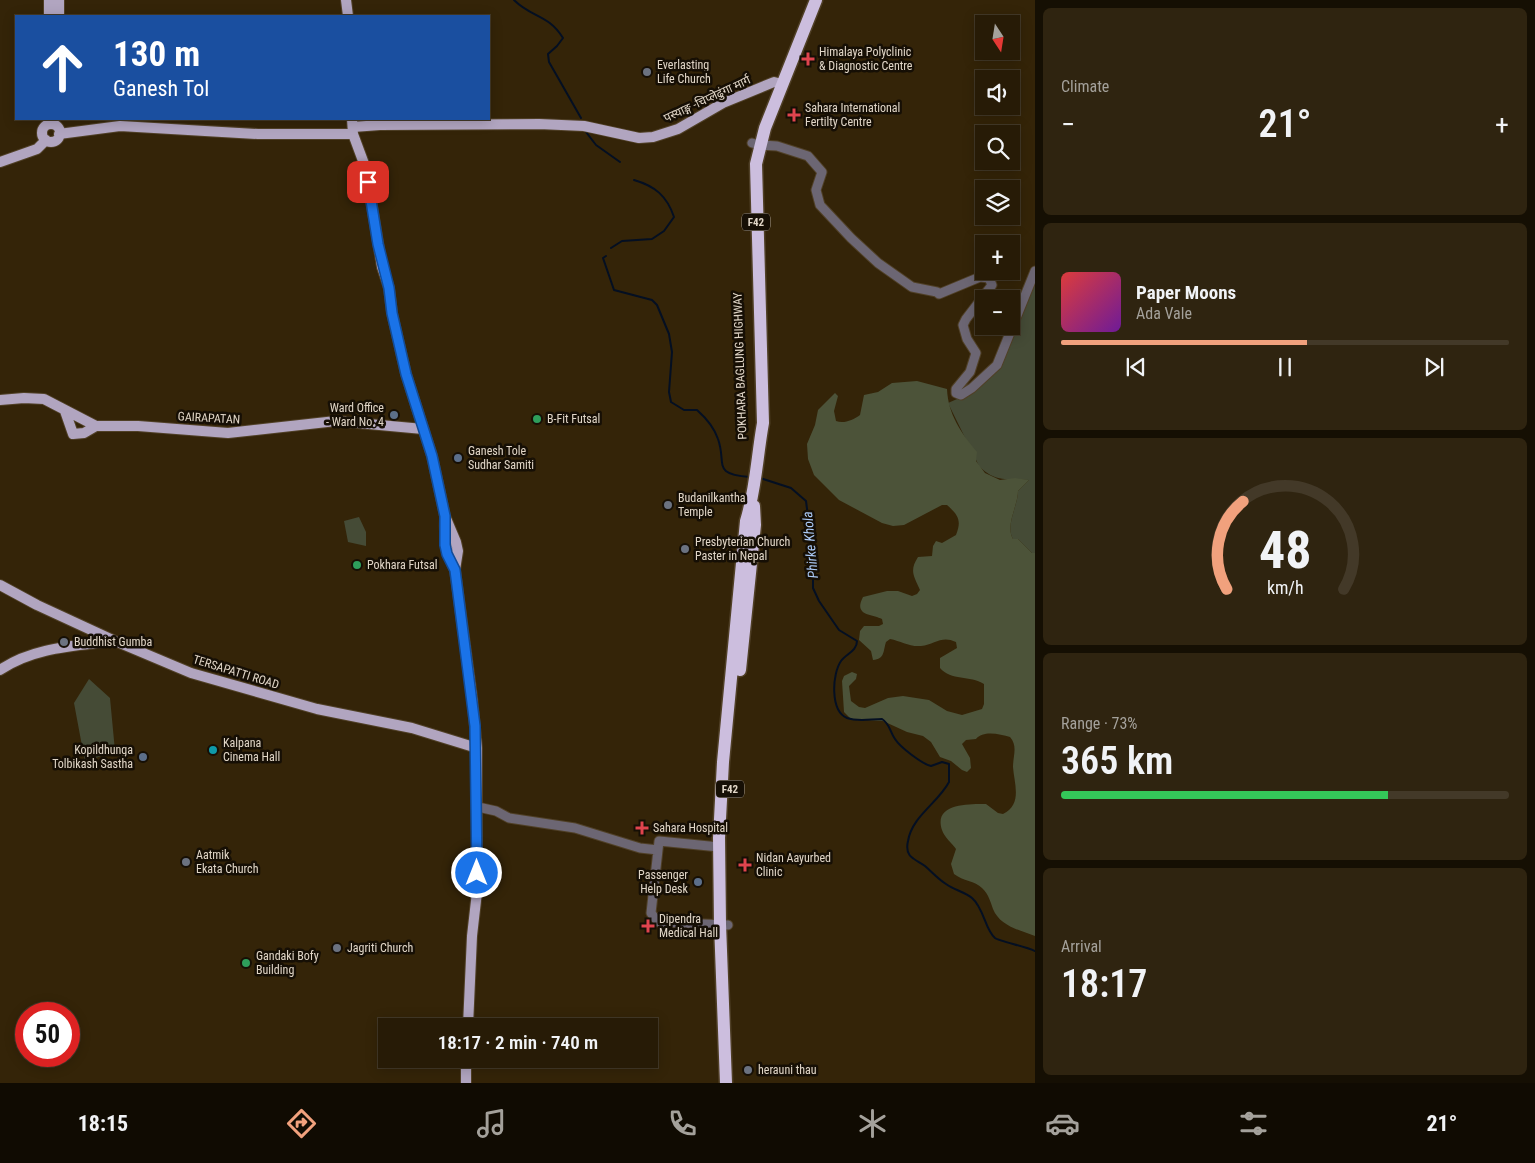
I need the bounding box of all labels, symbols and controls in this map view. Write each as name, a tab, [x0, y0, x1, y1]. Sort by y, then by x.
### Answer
north arrow	[975, 15, 1020, 60]
map controls	[975, 15, 1020, 335]
text: 130 m	[113, 34, 200, 75]
icon: ahead	[30, 35, 95, 100]
place label: Himalaya Polyclinic & Diagnostic Centre	[819, 45, 913, 73]
marker: Himalaya Polyclinic & Diagnostic Centre	[801, 52, 815, 66]
place label: Everlasting Life Church	[657, 58, 711, 86]
marker: Everlasting Life Church	[641, 66, 653, 78]
button: sound	[975, 70, 1020, 115]
street label: पस्याङ्ग -चिप्लेढुंगा मार्ग	[661, 71, 754, 126]
text: Ganesh Tol	[113, 76, 209, 101]
text: Climate	[1061, 77, 1109, 96]
place label: Sahara International Fertilty Centre	[805, 101, 900, 129]
text: 21°	[1259, 102, 1311, 146]
marker: Sahara International Fertilty Centre	[787, 108, 801, 122]
text: −	[1061, 108, 1075, 141]
text: +	[1495, 108, 1509, 141]
button: search	[975, 125, 1020, 170]
pin	[347, 161, 389, 203]
icon: arrive	[354, 168, 382, 196]
button: layers	[975, 180, 1020, 225]
road number: F42	[742, 213, 770, 230]
button: +	[975, 235, 1020, 280]
text: Paper Moons	[1136, 281, 1236, 304]
button: −	[975, 290, 1020, 335]
street label: POKHARA BAGLUNG HIGHWAY	[730, 291, 750, 440]
text: Ada Vale	[1136, 304, 1192, 323]
icon: previous	[1122, 353, 1150, 381]
icon: pause	[1271, 353, 1299, 381]
icon: next	[1420, 353, 1448, 381]
place label: Ward Office - Ward No. 4	[326, 401, 384, 429]
street label: GAIRAPATAN	[177, 409, 241, 427]
marker: Ward Office - Ward No. 4	[388, 409, 400, 421]
place label: B-Fit Futsal	[547, 412, 600, 426]
marker: B-Fit Futsal	[531, 413, 543, 425]
place label: Ganesh Tole Sudhar Samiti	[468, 444, 534, 472]
marker: Ganesh Tole Sudhar Samiti	[452, 452, 464, 464]
place label: Budanilkantha Temple	[678, 491, 746, 519]
marker: Budanilkantha Temple	[662, 499, 674, 511]
water label: Phirke Khola	[799, 511, 821, 579]
text: 48	[1259, 520, 1311, 581]
place label: Presbyterian Church Paster in Nepal	[695, 535, 791, 563]
marker: Presbyterian Church Paster in Nepal	[679, 543, 691, 555]
place label: Pokhara Futsal	[367, 558, 437, 572]
marker: Pokhara Futsal	[351, 559, 363, 571]
text: km/h	[1267, 577, 1303, 598]
place label: Buddhist Gumba	[74, 635, 152, 649]
marker: Buddhist Gumba	[58, 636, 70, 648]
street label: TERSAPATTI ROAD	[191, 652, 281, 692]
text: Range · 73%	[1061, 714, 1137, 733]
place label: Kalpana Cinema Hall	[223, 736, 280, 764]
text: 365 km	[1061, 739, 1173, 783]
place label: Kopildhunga Tolbikash Sastha	[52, 743, 133, 771]
marker: Kalpana Cinema Hall	[207, 744, 219, 756]
marker: Kopildhunga Tolbikash Sastha	[137, 751, 149, 763]
road number: F42	[716, 781, 744, 798]
marker: Sahara Hospital	[635, 821, 649, 835]
place label: Sahara Hospital	[653, 821, 728, 835]
position arrow	[450, 846, 502, 898]
place label: Aatmik Ekata Church	[196, 848, 259, 876]
place label: Nidan Aayurbed Clinic	[756, 851, 831, 879]
marker: Aatmik Ekata Church	[180, 856, 192, 868]
marker: Nidan Aayurbed Clinic	[738, 858, 752, 872]
place label: Passenger Help Desk	[638, 868, 689, 896]
marker: Passenger Help Desk	[692, 876, 704, 888]
place label: Dipendra Medical Hall	[659, 912, 718, 940]
marker: Dipendra Medical Hall	[641, 919, 655, 933]
text: Arrival	[1061, 937, 1102, 956]
place label: Jagriti Church	[347, 941, 413, 955]
marker: Jagriti Church	[331, 942, 343, 954]
place label: Gandaki Bofy Building	[256, 949, 319, 977]
marker: Gandaki Bofy Building	[240, 957, 252, 969]
text: 18:17	[1061, 962, 1147, 1006]
speed limit sign: 50	[15, 1002, 80, 1067]
text: 18:17 · 2 min · 740 m	[438, 1031, 598, 1054]
place label: herauni thau	[758, 1063, 817, 1077]
marker: herauni thau	[742, 1064, 754, 1076]
icon: directions	[284, 1106, 319, 1141]
icon: music	[474, 1106, 509, 1141]
icon: phone	[665, 1106, 700, 1141]
icon: climate	[855, 1106, 890, 1141]
icon: car	[1045, 1106, 1080, 1141]
icon: filters	[1236, 1106, 1271, 1141]
text: 18:15	[78, 1111, 128, 1136]
text: 21°	[1426, 1111, 1457, 1136]

